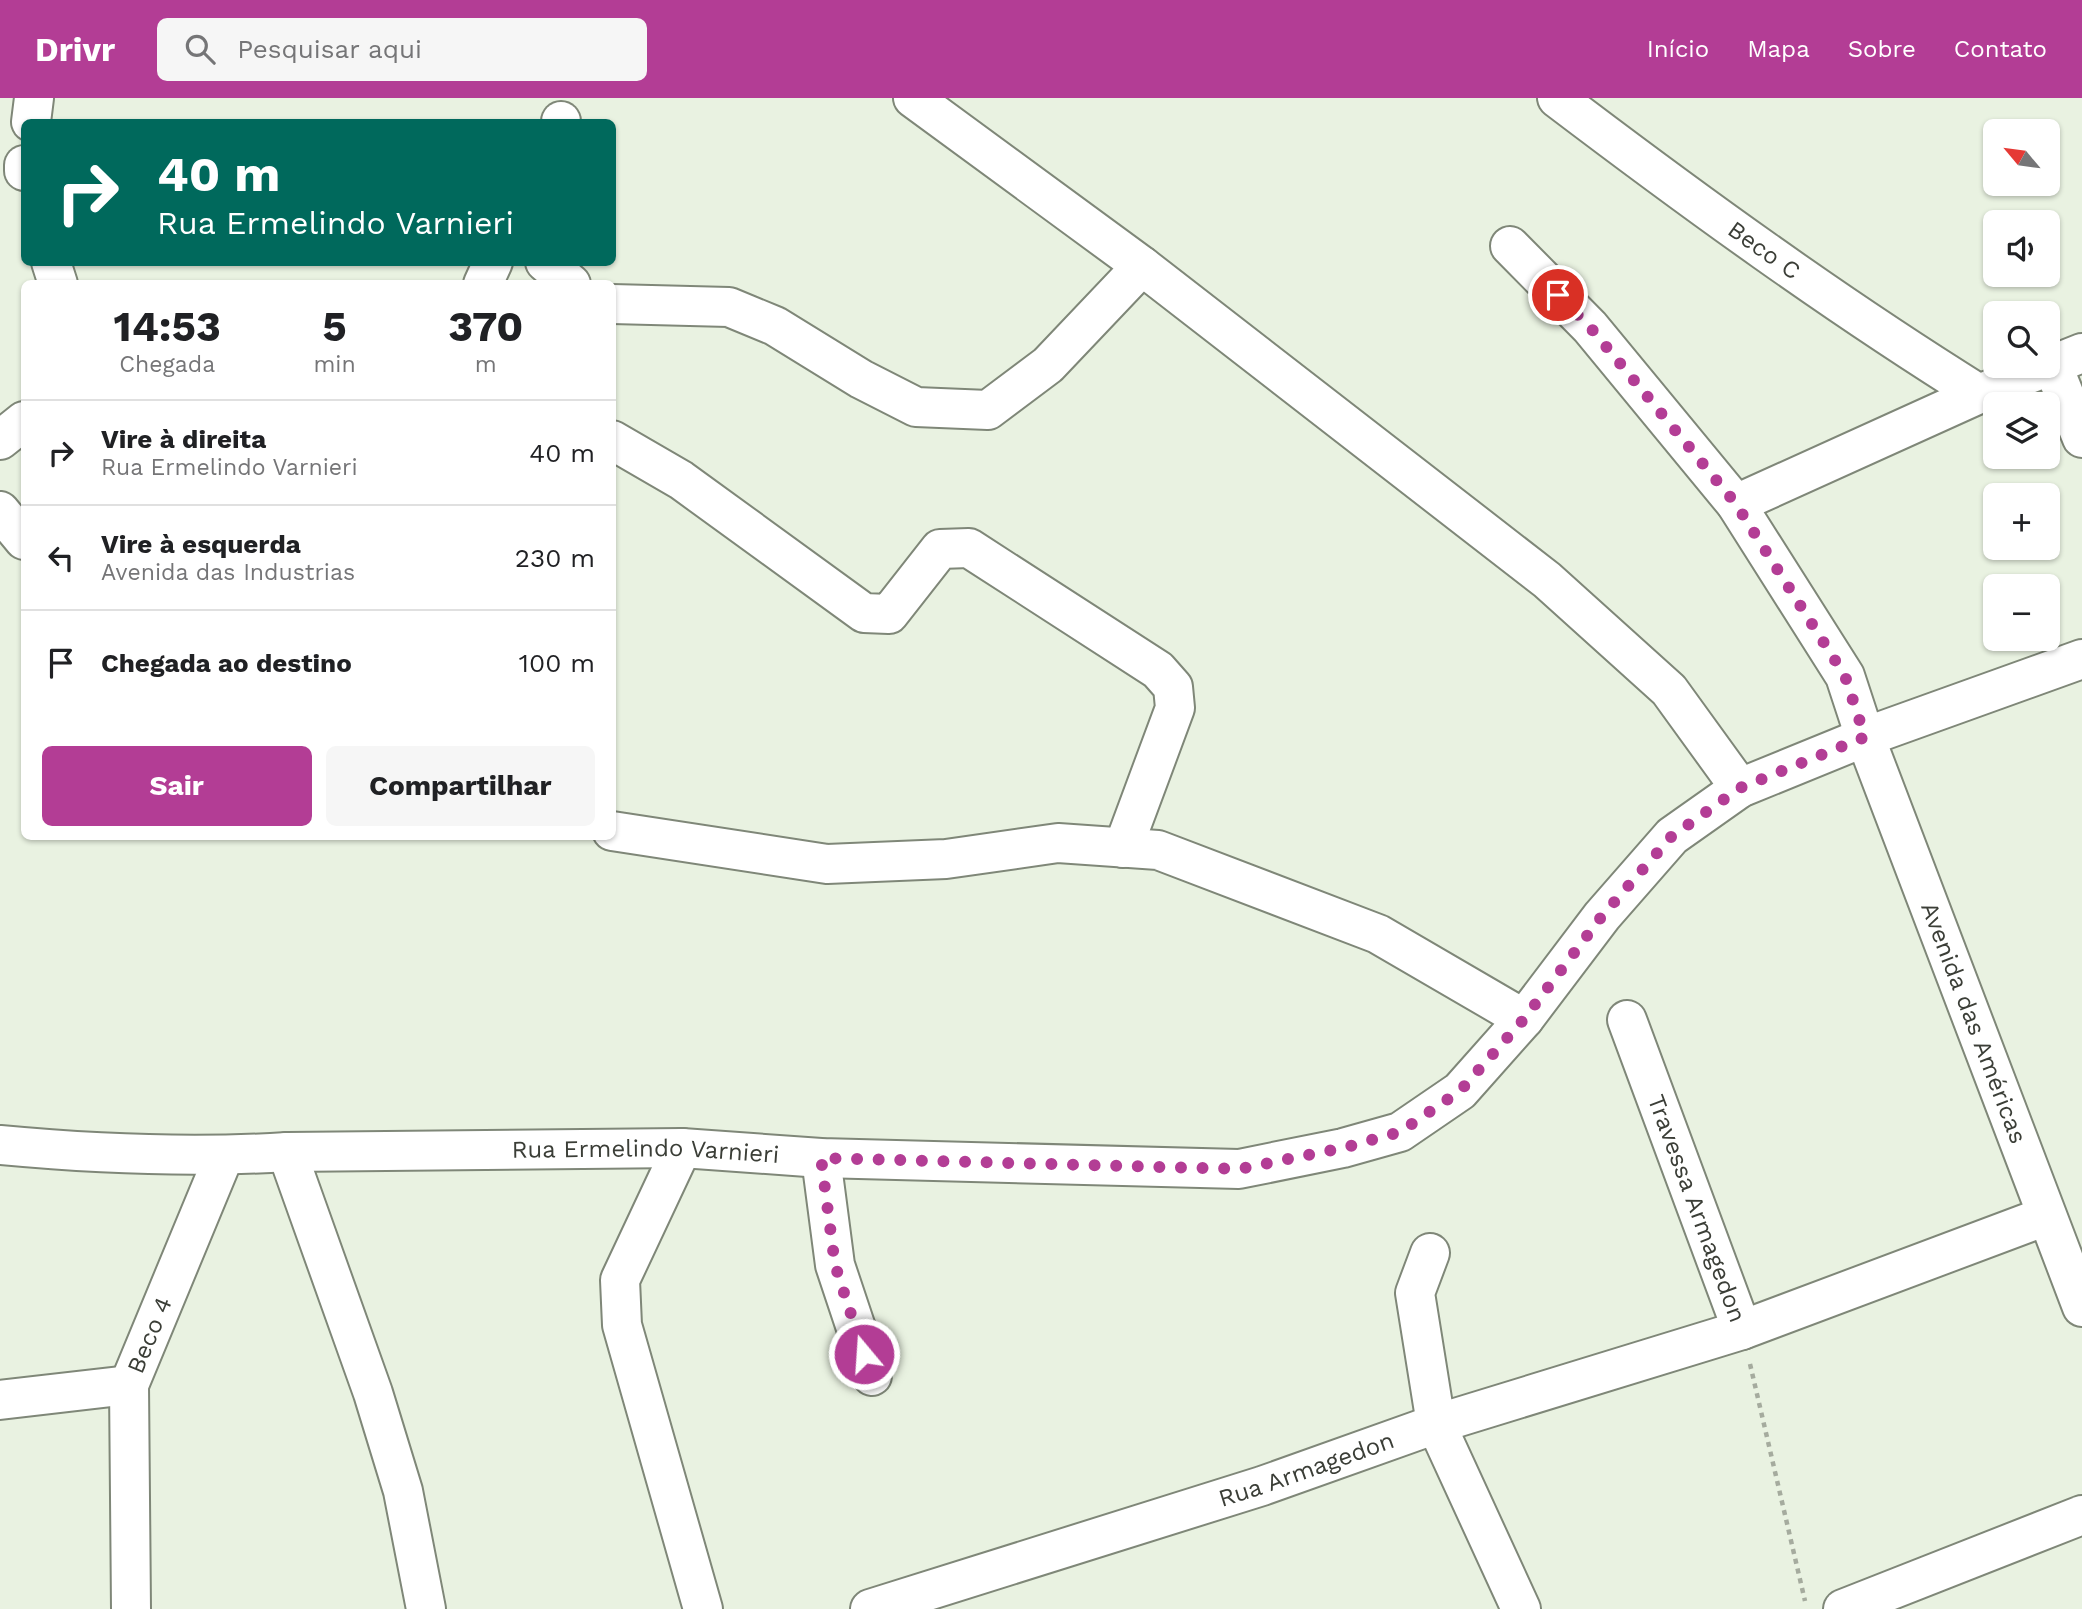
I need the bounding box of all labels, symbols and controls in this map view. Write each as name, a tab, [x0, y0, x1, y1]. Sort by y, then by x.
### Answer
search box	[157, 18, 647, 81]
text: Drivr	[35, 30, 115, 69]
icon: search	[181, 30, 219, 68]
text: Pesquisar aqui	[237, 34, 422, 64]
text: Início	[1647, 35, 1709, 63]
text: Mapa	[1747, 35, 1810, 63]
text: Sobre	[1848, 35, 1916, 63]
text: Contato	[1954, 35, 2047, 63]
north arrow	[1983, 119, 2060, 196]
map controls	[1983, 119, 2060, 651]
text: 40 m	[157, 145, 280, 203]
icon: right	[42, 147, 133, 238]
text: Rua Ermelindo Varnieri	[157, 204, 514, 242]
button: sound	[1983, 210, 2060, 287]
street label: Beco C	[1722, 215, 1806, 285]
pin	[1528, 265, 1588, 325]
icon: arrive	[1539, 276, 1577, 314]
button: search	[1983, 301, 2060, 378]
text: 14:53	[114, 302, 221, 351]
text: 5	[322, 302, 347, 351]
text: 370	[448, 302, 523, 351]
text: Chegada	[119, 351, 215, 378]
text: min	[313, 351, 356, 378]
text: m	[475, 351, 497, 378]
button: layers	[1983, 392, 2060, 469]
text: Vire à direita	[101, 424, 266, 454]
icon: right	[42, 434, 80, 472]
text: 40 m	[529, 438, 595, 468]
text: Rua Ermelindo Varnieri	[101, 454, 358, 481]
button: +	[1983, 483, 2060, 560]
text: Vire à esquerda	[101, 529, 301, 559]
icon: left	[42, 539, 80, 577]
text: 230 m	[515, 543, 595, 573]
text: Avenida das Industrias	[101, 559, 355, 586]
button: −	[1983, 574, 2060, 651]
icon: arrive	[42, 644, 80, 682]
text: Chegada ao destino	[101, 648, 352, 678]
text: 100 m	[519, 648, 595, 678]
button: Sair	[42, 746, 312, 826]
button: Compartilhar	[326, 746, 595, 826]
street label: Avenida das Américas	[1915, 898, 2032, 1147]
street label: Travessa Armagedon	[1642, 1091, 1752, 1326]
street label: Rua Ermelindo Varnieri	[512, 1134, 780, 1169]
street label: Beco 4	[121, 1293, 178, 1378]
position arrow	[827, 1317, 901, 1391]
street label: Rua Armagedon	[1215, 1426, 1398, 1513]

